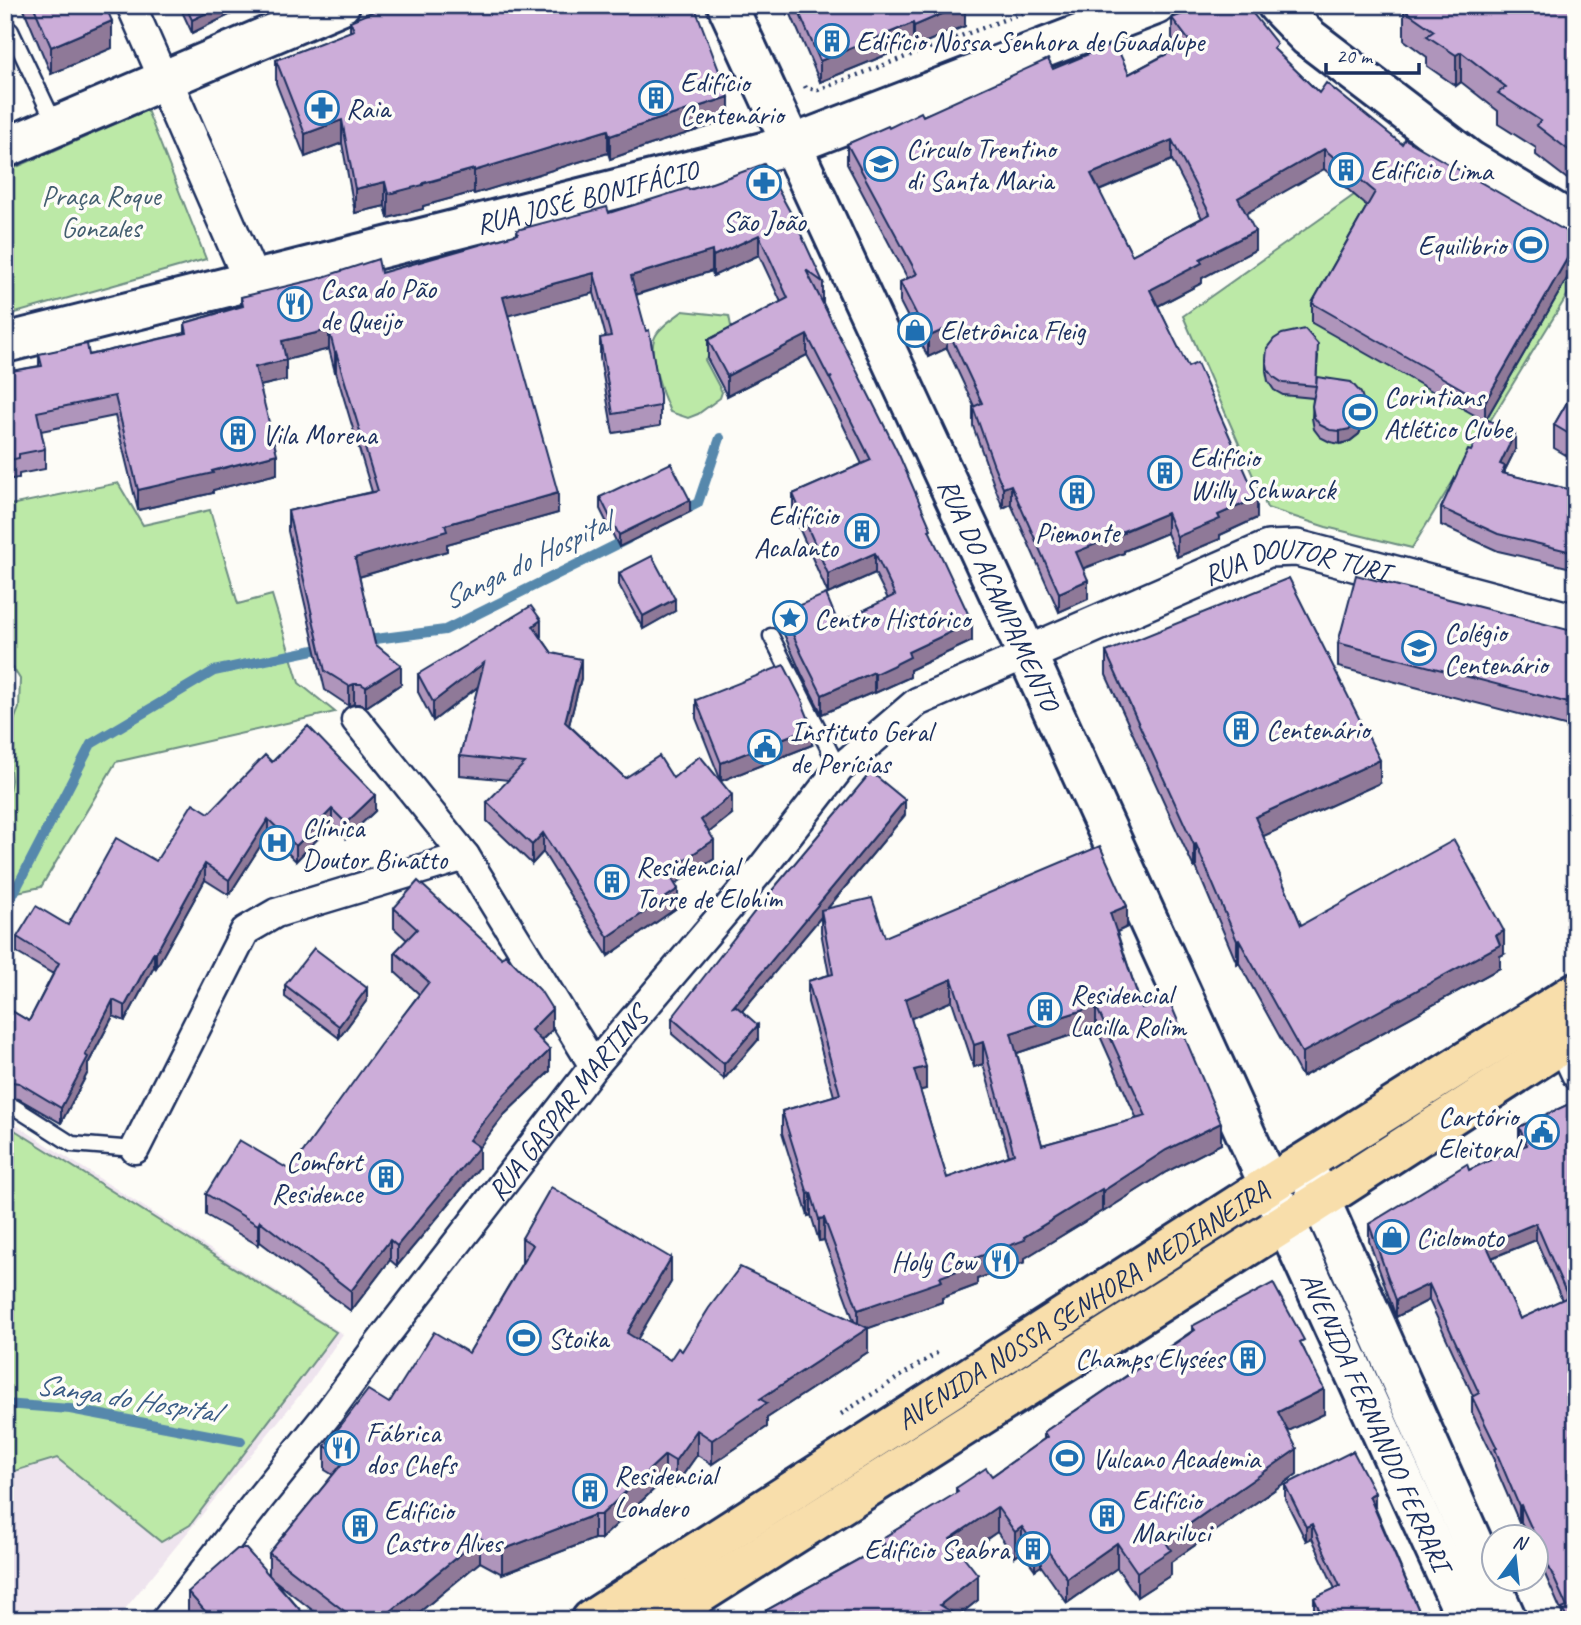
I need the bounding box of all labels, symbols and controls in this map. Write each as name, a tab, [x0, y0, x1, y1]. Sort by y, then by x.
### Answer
building icon: Edifício Nossa Senhora de Guadalupe	[813, 22, 851, 60]
place label: Edifício Nossa Senhora de Guadalupe	[856, 24, 1206, 59]
scale bar	[1326, 32, 1418, 76]
text: 20 m	[1336, 43, 1374, 69]
place label: Edifício Centenário	[680, 65, 787, 132]
building icon: Edifício Centenário	[637, 79, 675, 117]
pharmacy icon: Raia	[303, 89, 341, 127]
place label: Raia	[346, 91, 392, 126]
place label: Círculo Trentino di Santa Maria	[906, 131, 1059, 198]
school or university icon: Círculo Trentino di Santa Maria	[862, 145, 900, 183]
street label: RUA JOSÉ BONIFÁCIO	[472, 151, 704, 241]
building icon: Edifício Lima	[1327, 151, 1365, 189]
place label: Edifício Lima	[1370, 153, 1495, 188]
pharmacy icon: São João	[745, 164, 783, 202]
park label: Praça Roque Gonzales	[42, 178, 162, 245]
place label: São João	[722, 204, 808, 239]
sports icon: Equilibrio	[1512, 226, 1550, 264]
place label: Equilibrio	[1418, 228, 1509, 263]
place label: Casa do Pão de Queijo	[320, 271, 438, 338]
restaurant icon: Casa do Pão de Queijo	[276, 285, 314, 323]
shop icon: Eletrônica Fleig	[896, 311, 934, 349]
place label: Eletrônica Fleig	[940, 313, 1086, 348]
place label: Corintians Atlético Clube	[1384, 379, 1514, 446]
sports icon: Corintians Atlético Clube	[1341, 393, 1379, 431]
building icon: Vila Morena	[219, 415, 257, 453]
place label: Vila Morena	[262, 417, 379, 452]
place label: Edifício Willy Schwarck	[1190, 440, 1337, 507]
building icon: Edifício Willy Schwarck	[1146, 454, 1184, 492]
street label: RUA DO ACAMPAMENTO	[931, 473, 1069, 718]
building icon: Piemonte	[1058, 474, 1096, 512]
place label: Edifício Acalanto	[754, 498, 841, 565]
water label: Sanga do Hospital	[436, 500, 625, 618]
building icon: Edifício Acalanto	[843, 512, 881, 550]
place label: Piemonte	[1035, 515, 1121, 550]
street label: RUA DOUTOR TURI	[1198, 530, 1398, 593]
place icon: Centro Histórico	[771, 599, 809, 637]
place label: Centro Histórico	[814, 601, 973, 636]
place label: Colégio Centenário	[1444, 615, 1551, 682]
school or university icon: Colégio Centenário	[1400, 629, 1438, 667]
building icon: Centenário	[1222, 710, 1260, 748]
place label: Centenário	[1266, 712, 1373, 747]
place label: Instituto Geral de Perícias	[790, 714, 937, 781]
public building icon: Instituto Geral de Perícias	[746, 728, 784, 766]
place label: Clínica Doutor Binatto	[302, 810, 449, 877]
hospital icon: Clínica Doutor Binatto	[258, 824, 296, 862]
place label: Residencial Torre de Elohim	[636, 849, 783, 916]
building icon: Residencial Torre de Elohim	[593, 863, 631, 901]
place label: Residencial Lucilla Rolim	[1070, 977, 1188, 1044]
building icon: Residencial Lucilla Rolim	[1026, 991, 1064, 1029]
street label: RUA GASPAR MARTINS	[479, 995, 658, 1207]
place label: Cartório Eleitoral	[1438, 1099, 1523, 1166]
public building icon: Cartório Eleitoral	[1523, 1113, 1561, 1151]
place label: Comfort Residence	[272, 1144, 365, 1211]
building icon: Comfort Residence	[367, 1158, 405, 1196]
street label: AVENIDA NOSSA SENHORA MEDIANEIRA	[890, 1171, 1276, 1437]
shop icon: Ciclomoto	[1373, 1218, 1411, 1256]
place label: Ciclomoto	[1416, 1220, 1506, 1255]
restaurant icon: Holy Cow	[982, 1242, 1020, 1280]
place label: Holy Cow	[891, 1244, 979, 1279]
street label: AVENIDA FERNANDO FERRARI	[1293, 1267, 1462, 1581]
sports icon: Stoika	[505, 1319, 543, 1357]
place label: Stoika	[548, 1321, 611, 1356]
building icon: Champs Elysées	[1229, 1339, 1267, 1377]
place label: Champs Elysées	[1075, 1341, 1226, 1376]
water label: Sanga do Hospital	[34, 1365, 230, 1433]
place label: Fábrica dos Chefs	[366, 1415, 458, 1482]
restaurant icon: Fábrica dos Chefs	[323, 1429, 361, 1467]
sports icon: Vulcano Academia	[1048, 1439, 1086, 1477]
place label: Vulcano Academia	[1092, 1441, 1262, 1476]
place label: Residencial Londero	[614, 1458, 722, 1525]
building icon: Residencial Londero	[571, 1472, 609, 1510]
place label: Edifício Mariluci	[1132, 1483, 1214, 1550]
place label: Edifício Castro Alves	[384, 1493, 504, 1560]
building icon: Edifício Mariluci	[1088, 1497, 1126, 1535]
building icon: Edifício Castro Alves	[341, 1507, 379, 1545]
north arrow	[1480, 1524, 1550, 1594]
text: N	[1510, 1529, 1531, 1556]
building icon: Edifício Seabra	[1014, 1530, 1052, 1568]
place label: Edifício Seabra	[864, 1532, 1011, 1567]

